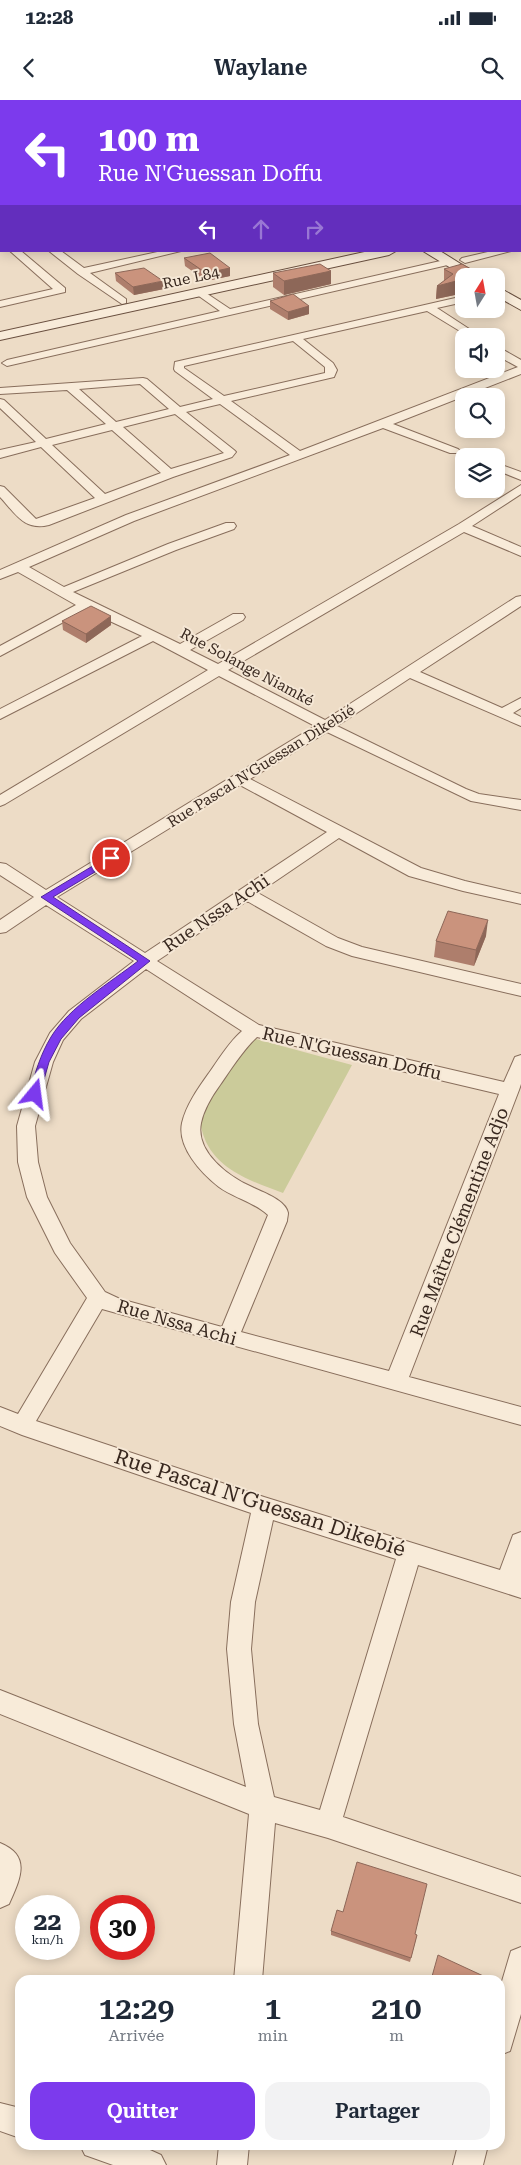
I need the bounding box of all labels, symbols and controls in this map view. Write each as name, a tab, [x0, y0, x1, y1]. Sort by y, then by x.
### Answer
text: 12:28	[25, 6, 74, 29]
icon: back	[15, 54, 43, 82]
icon: search	[478, 54, 506, 82]
text: Waylane	[214, 55, 307, 80]
text: 100 m	[98, 119, 199, 160]
icon: left	[15, 120, 80, 185]
text: Rue N'Guessan Doffu	[98, 161, 322, 186]
icon: left	[194, 215, 222, 243]
icon: ahead	[247, 215, 275, 243]
icon: right	[300, 215, 328, 243]
street label: Rue L84	[161, 263, 222, 293]
north arrow	[455, 268, 505, 318]
map controls	[455, 268, 505, 498]
button: sound	[455, 328, 505, 378]
button: search	[455, 388, 505, 438]
button: layers	[455, 448, 505, 498]
street label: Rue Solange Niamké	[177, 624, 317, 710]
street label: Rue Pascal N'Guessan Dikebié	[164, 701, 358, 831]
pin	[90, 837, 132, 879]
icon: arrive	[97, 844, 125, 872]
street label: Rue Nssa Achi	[159, 870, 273, 956]
street label: Rue N'Guessan Doffu	[260, 1022, 444, 1084]
position arrow	[8, 1067, 60, 1119]
street label: Rue Maître Clémentine Adjo	[405, 1104, 513, 1340]
street label: Rue Nssa Achi	[115, 1295, 239, 1349]
street label: Rue Pascal N'Guessan Dikebié	[112, 1445, 408, 1561]
speed limit sign: 30	[90, 1895, 155, 1960]
text: 22	[33, 1907, 62, 1936]
text: km/h	[31, 1933, 64, 1947]
text: 12:29	[98, 1991, 174, 2026]
text: 1	[264, 1991, 281, 2026]
text: 210	[371, 1991, 422, 2026]
text: Arrivée	[108, 2026, 164, 2045]
text: min	[258, 2026, 288, 2045]
text: m	[389, 2026, 404, 2045]
button: Quitter	[30, 2082, 255, 2140]
button: Partager	[265, 2082, 490, 2140]

